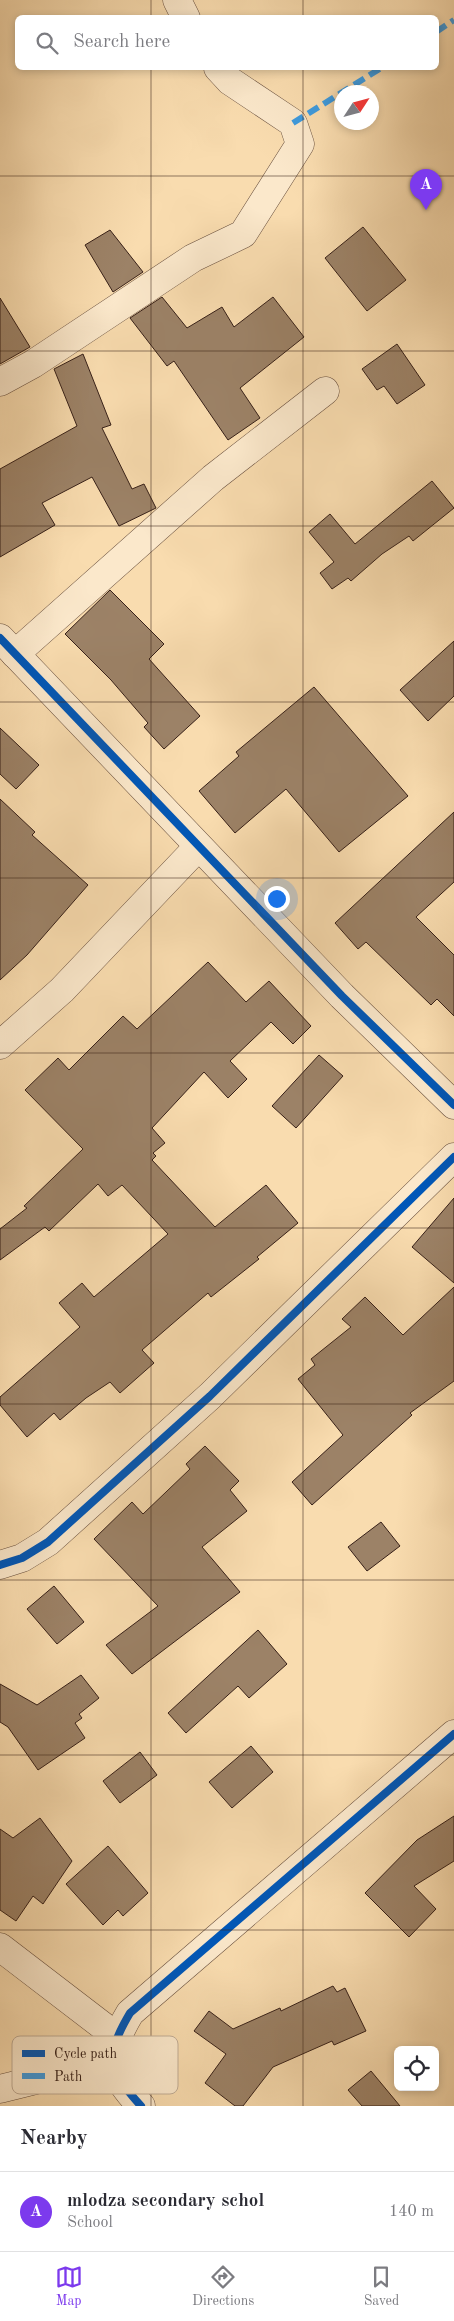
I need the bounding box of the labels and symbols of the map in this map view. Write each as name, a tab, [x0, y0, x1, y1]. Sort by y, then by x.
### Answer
north arrow	[334, 85, 379, 130]
pin: A	[410, 169, 442, 210]
your location	[264, 886, 290, 912]
legend	[12, 2036, 178, 2094]
text: Cycle path	[54, 2047, 117, 2061]
text: Path	[54, 2070, 83, 2084]

